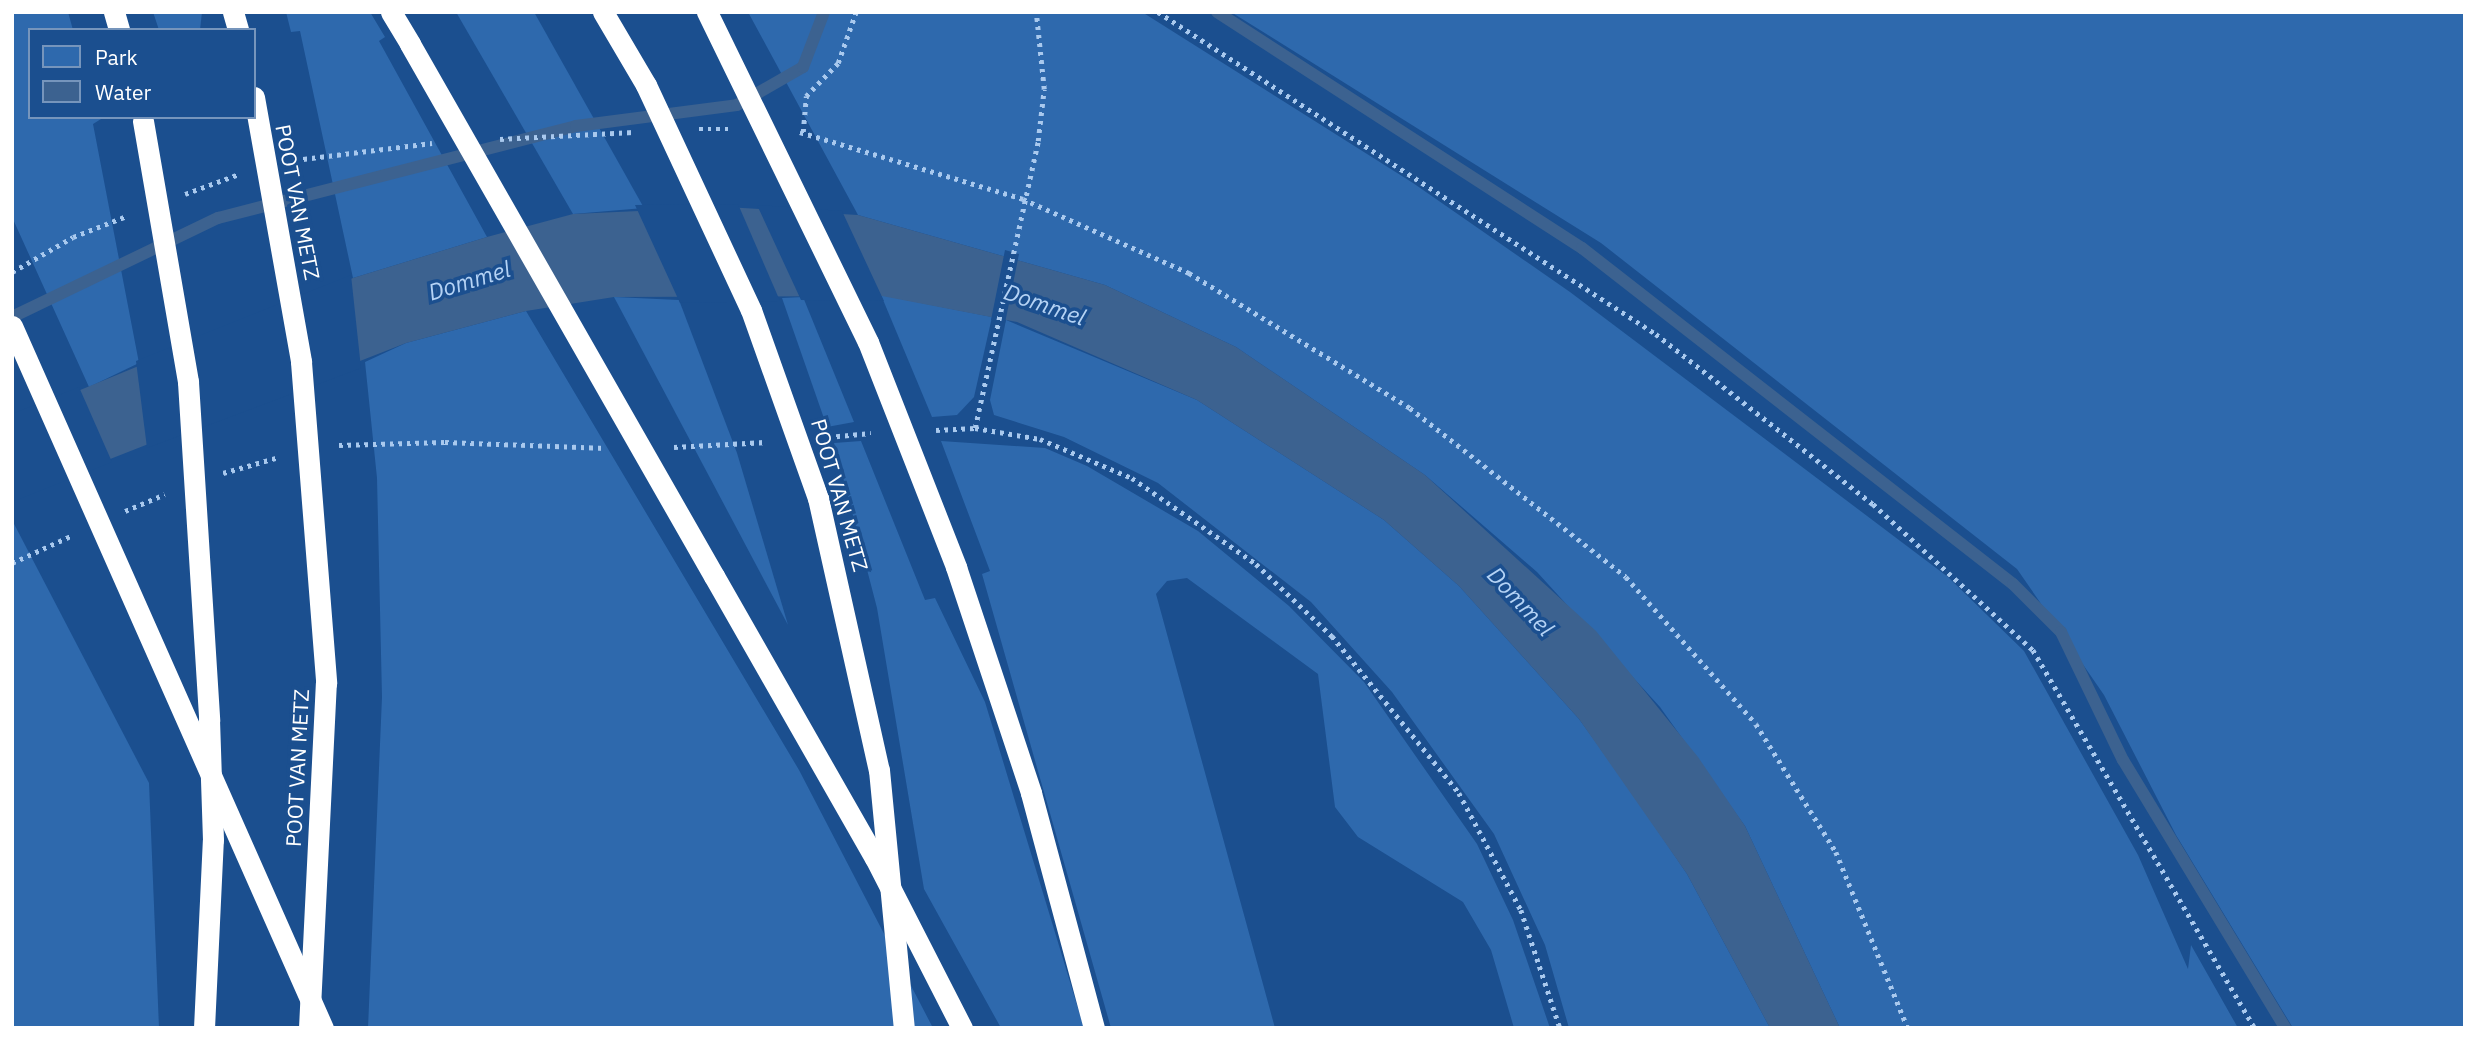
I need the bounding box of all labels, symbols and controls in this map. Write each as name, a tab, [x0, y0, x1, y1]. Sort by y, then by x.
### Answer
legend	[28, 28, 256, 119]
text: Park	[95, 43, 138, 71]
text: Water	[95, 78, 151, 106]
street label: POOT VAN METZ	[271, 122, 325, 282]
water label: Dommel	[425, 254, 513, 306]
water label: Dommel	[1001, 277, 1089, 331]
street label: POOT VAN METZ	[806, 416, 874, 574]
water label: Dommel	[1482, 561, 1560, 641]
street label: POOT VAN METZ	[280, 689, 314, 847]

